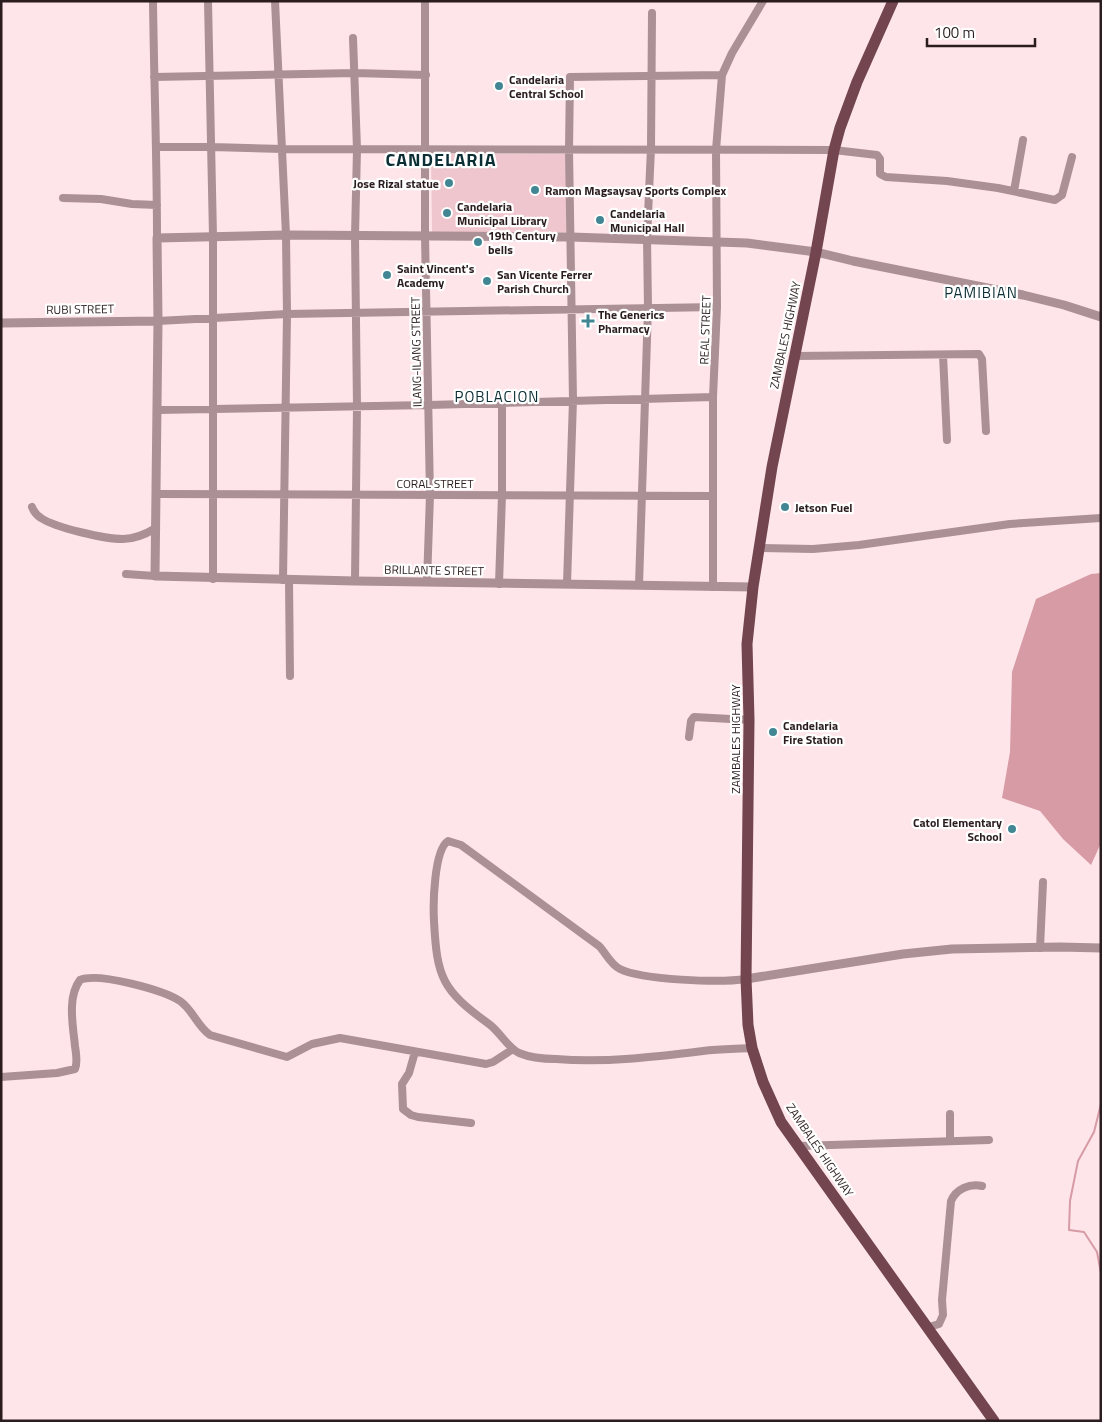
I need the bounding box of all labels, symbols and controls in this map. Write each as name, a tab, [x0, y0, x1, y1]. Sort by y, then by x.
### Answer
scale bar	[927, 15, 1034, 47]
text: 100 m	[934, 21, 975, 44]
place label: Candelaria Central School	[509, 70, 584, 103]
marker: Candelaria Central School	[493, 80, 505, 92]
district label: CANDELARIA	[385, 146, 497, 173]
place label: Jose Rizal statue	[353, 174, 439, 193]
marker: Jose Rizal statue	[443, 177, 455, 189]
place label: Ramon Magsaysay Sports Complex	[545, 181, 726, 200]
marker: Ramon Magsaysay Sports Complex	[529, 184, 541, 196]
place label: Candelaria Municipal Library	[457, 197, 547, 230]
place label: Candelaria Municipal Hall	[610, 204, 684, 237]
marker: Candelaria Municipal Library	[441, 207, 453, 219]
marker: Candelaria Municipal Hall	[594, 214, 606, 226]
place label: 19th Century bells	[488, 226, 556, 259]
marker: 19th Century bells	[472, 236, 484, 248]
place label: Saint Vincent's Academy	[397, 259, 475, 292]
place label: San Vicente Ferrer Parish Church	[497, 265, 593, 298]
marker: Saint Vincent's Academy	[381, 269, 393, 281]
marker: San Vicente Ferrer Parish Church	[481, 275, 493, 287]
street label: ZAMBALES HIGHWAY	[764, 279, 806, 391]
district label: PAMIBIAN	[944, 281, 1018, 304]
street label: REAL STREET	[694, 294, 716, 365]
street label: ILANG-ILANG STREET	[406, 296, 426, 407]
street label: RUBI STREET	[46, 299, 115, 319]
place label: The Generics Pharmacy	[598, 305, 665, 338]
marker: The Generics Pharmacy	[582, 315, 594, 327]
district label: POBLACION	[455, 385, 539, 408]
street label: CORAL STREET	[397, 474, 474, 493]
place label: Jetson Fuel	[795, 498, 853, 517]
marker: Jetson Fuel	[779, 501, 791, 513]
street label: BRILLANTE STREET	[384, 560, 485, 580]
street label: ZAMBALES HIGHWAY	[726, 684, 745, 794]
place label: Candelaria Fire Station	[783, 716, 843, 749]
marker: Candelaria Fire Station	[767, 726, 779, 738]
place label: Catol Elementary School	[913, 813, 1002, 846]
marker: Catol Elementary School	[1006, 823, 1018, 835]
street label: ZAMBALES HIGHWAY	[781, 1099, 859, 1201]

